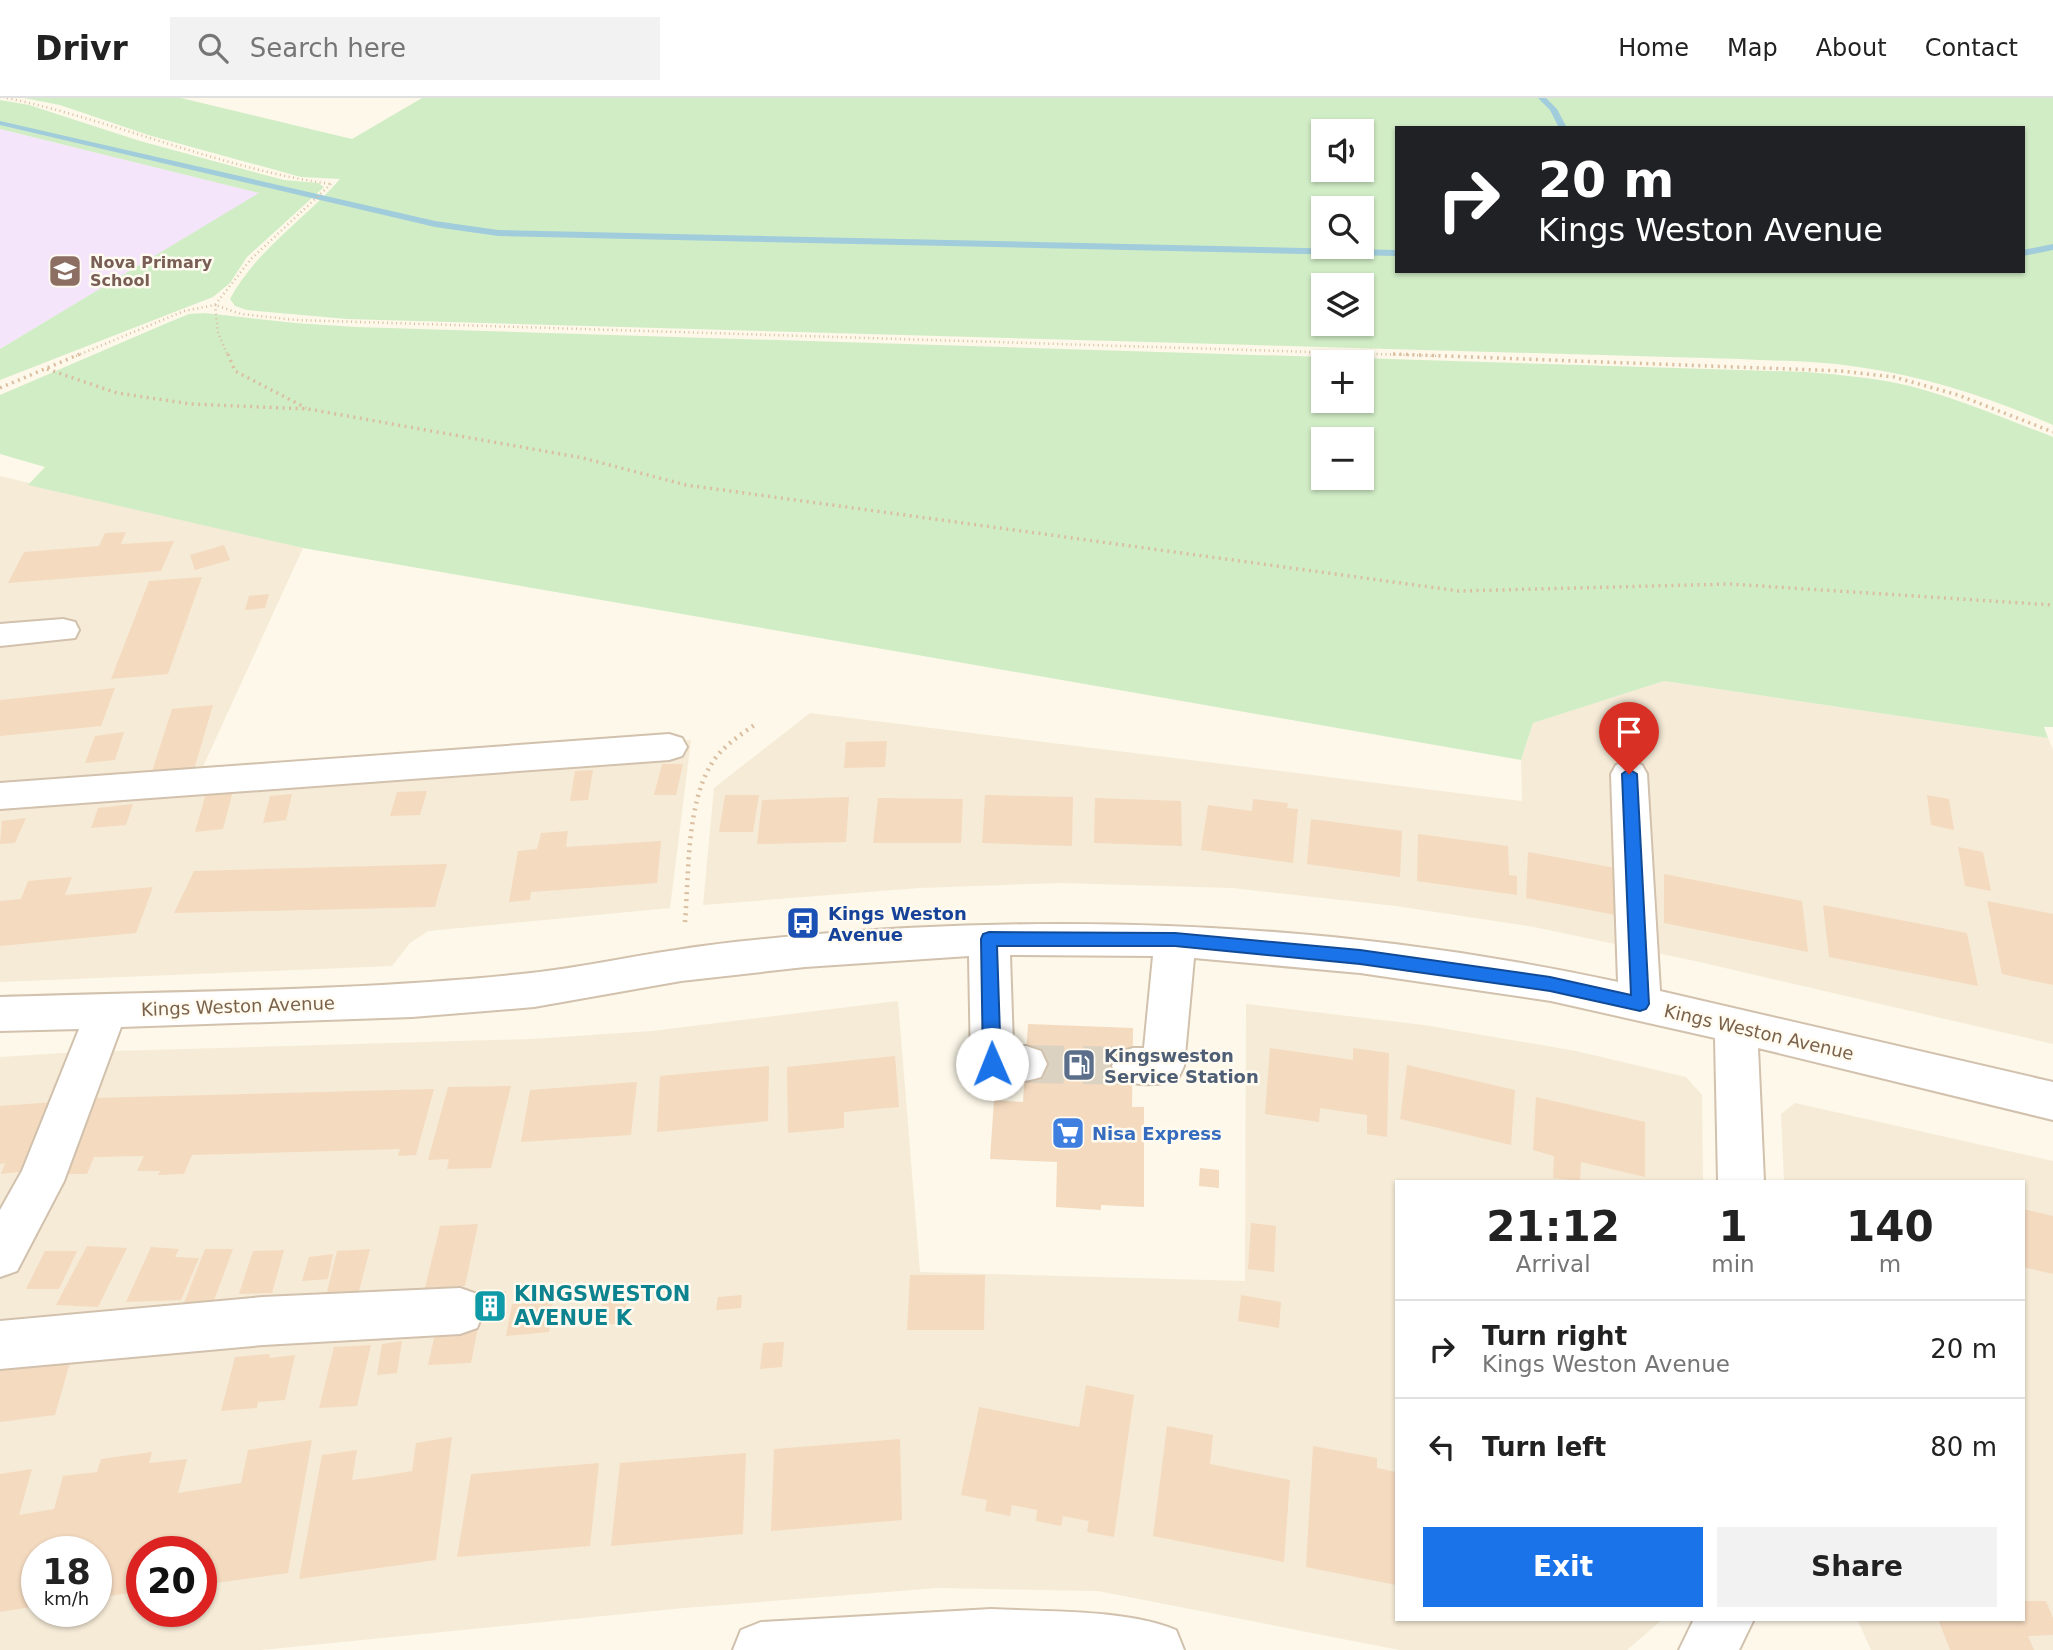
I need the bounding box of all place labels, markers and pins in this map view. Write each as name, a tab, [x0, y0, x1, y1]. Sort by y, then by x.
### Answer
school or university icon: Nova Primary School	[46, 252, 84, 290]
place label: Nova Primary School	[90, 253, 213, 290]
pin	[1599, 702, 1659, 774]
place label: Kings Weston Avenue	[828, 903, 967, 945]
bus stop icon: Kings Weston Avenue	[784, 904, 822, 942]
place label: Kingsweston Service Station	[1104, 1045, 1259, 1087]
fuel station icon: Kingsweston Service Station	[1060, 1046, 1098, 1084]
supermarket icon: Nisa Express	[1049, 1114, 1087, 1152]
place label: Nisa Express	[1092, 1123, 1222, 1144]
place label: KINGSWESTON AVENUE K	[514, 1282, 690, 1330]
building icon: KINGSWESTON AVENUE K	[471, 1287, 509, 1325]

